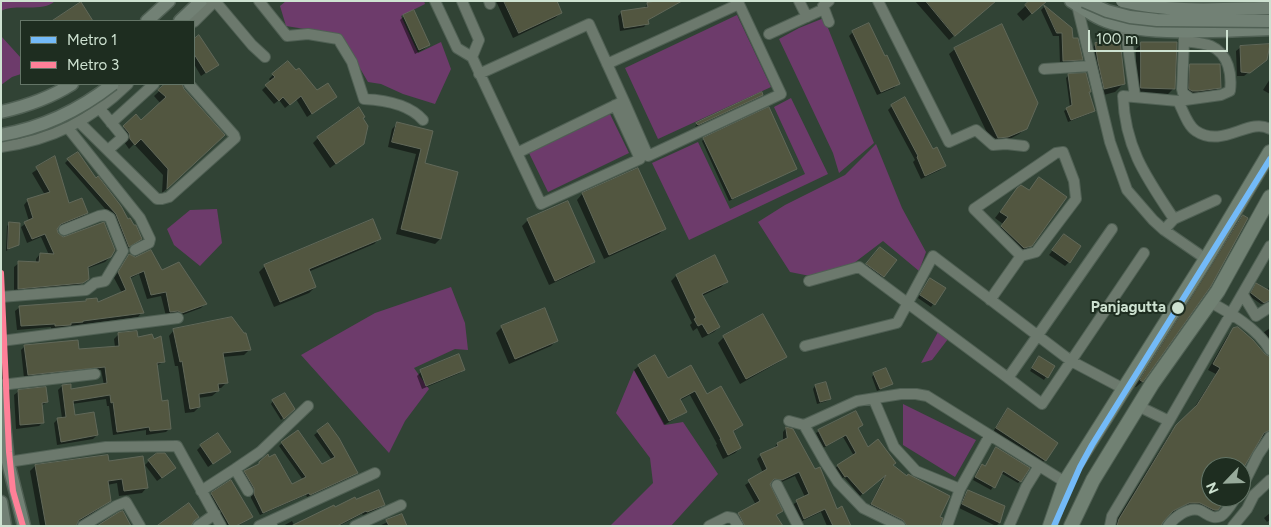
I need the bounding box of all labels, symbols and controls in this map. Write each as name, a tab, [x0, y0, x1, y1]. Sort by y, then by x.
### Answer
legend	[20, 20, 195, 85]
scale bar	[1091, 20, 1231, 52]
text: 100 m	[1096, 30, 1138, 48]
text: Metro 1	[67, 31, 117, 49]
text: Metro 3	[67, 56, 119, 74]
place label: Panjagutta	[1091, 299, 1166, 317]
marker: Panjagutta	[1170, 300, 1186, 316]
north arrow	[1201, 457, 1251, 507]
text: N	[1203, 480, 1223, 496]

